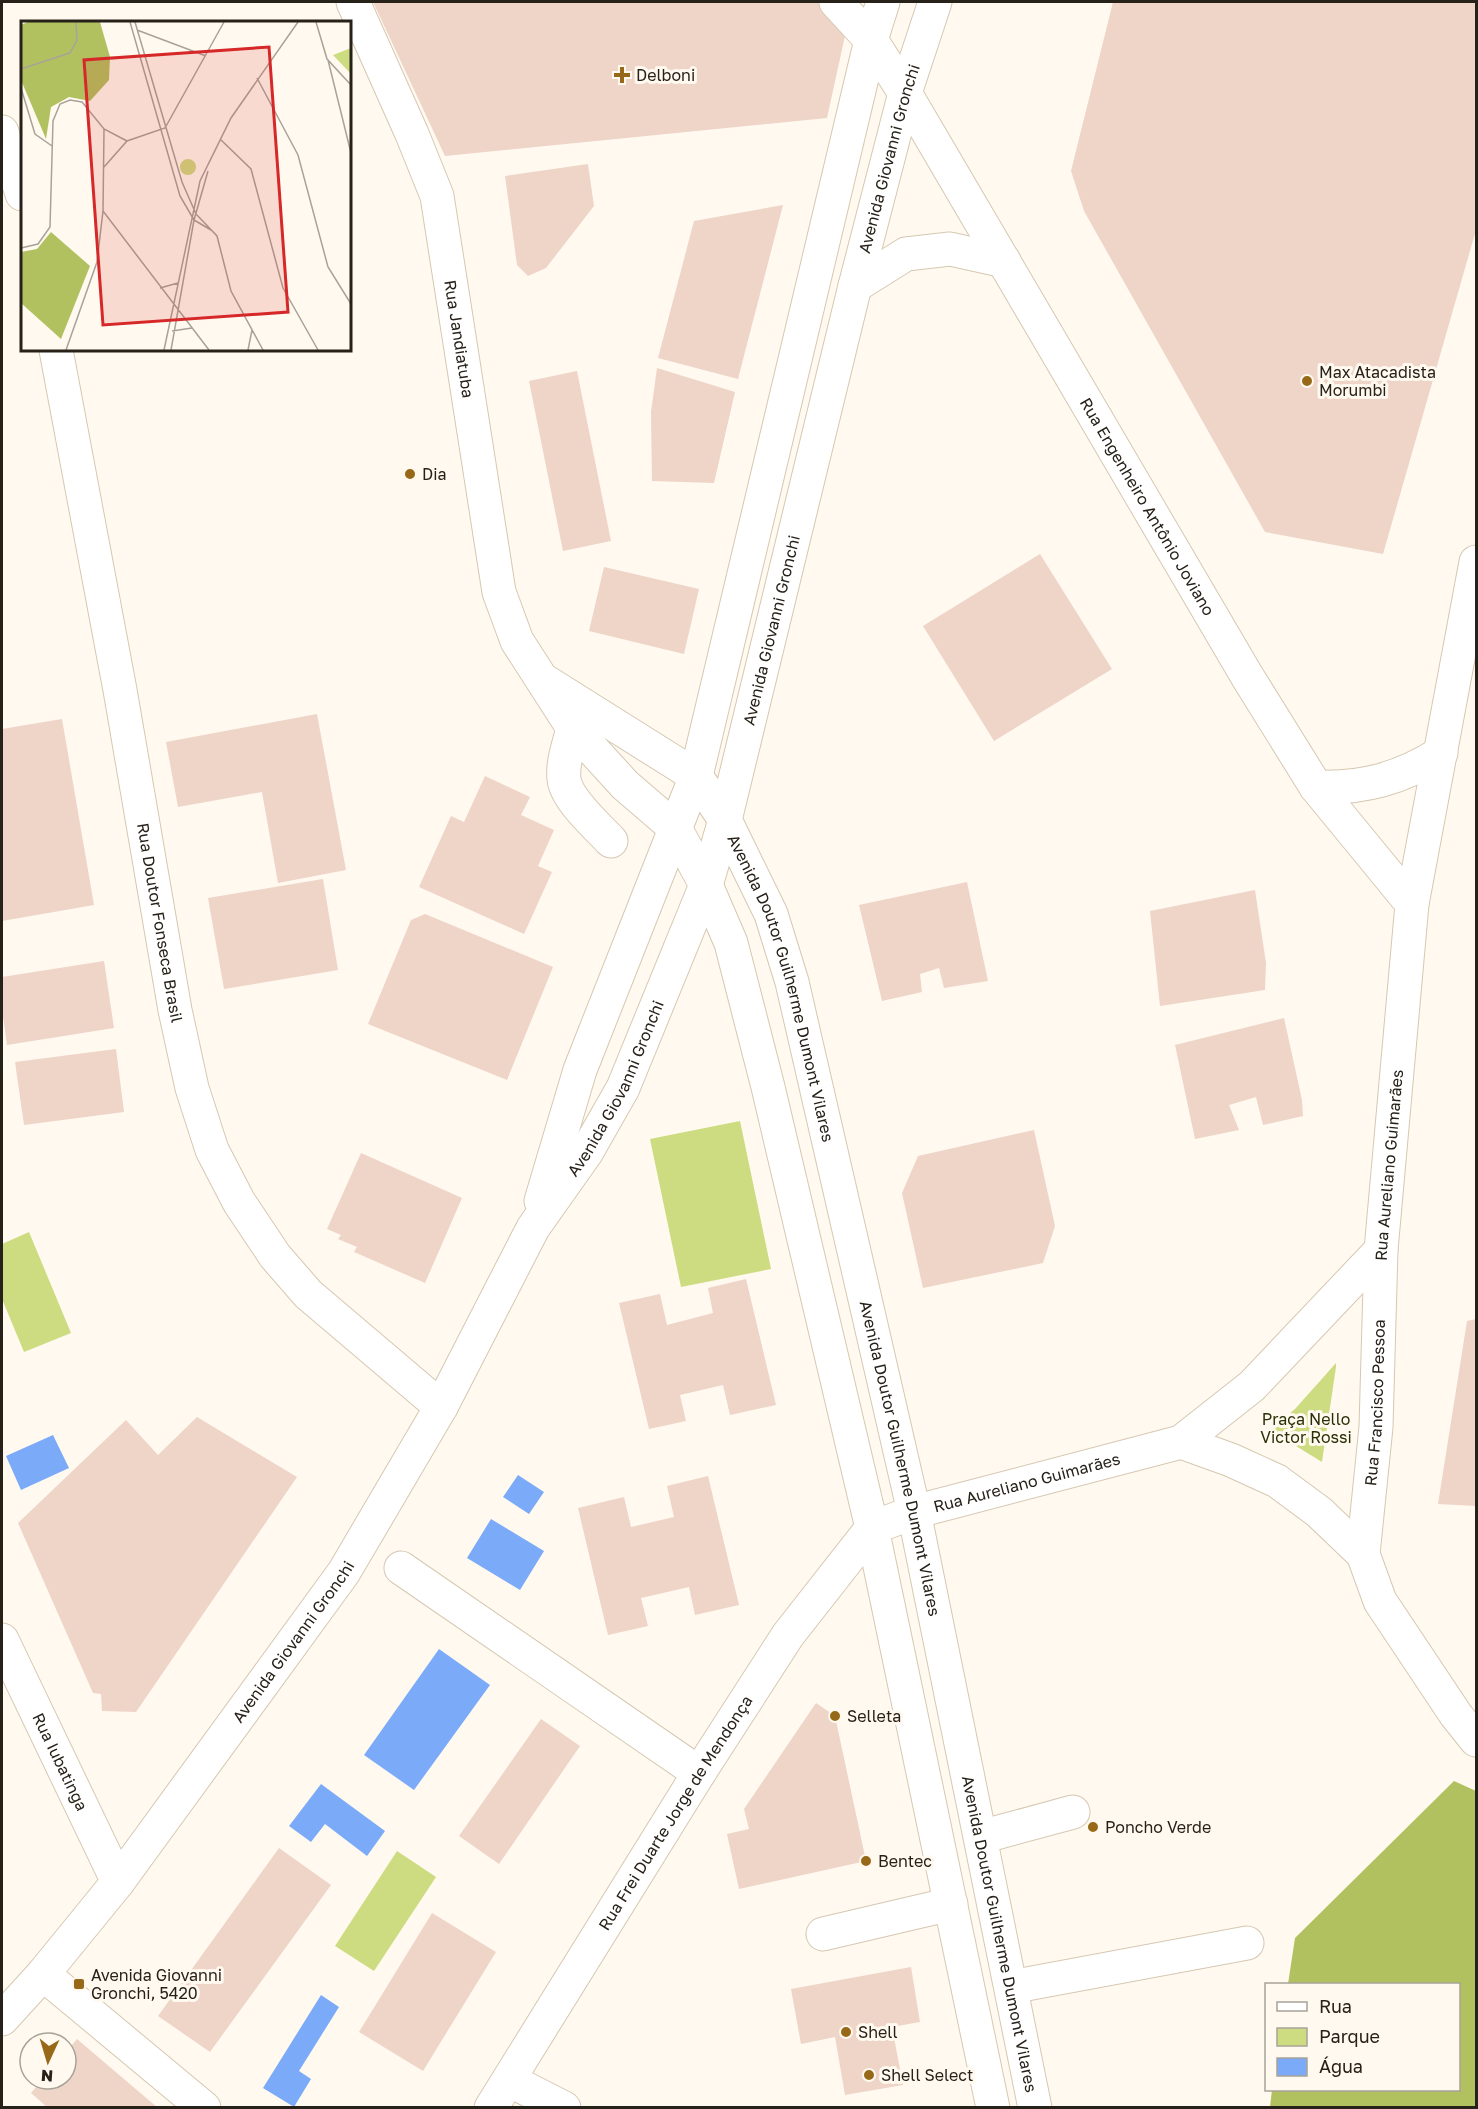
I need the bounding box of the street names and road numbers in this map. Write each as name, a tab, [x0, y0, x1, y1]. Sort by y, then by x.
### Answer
street label: Avenida Giovanni Gronchi	[854, 61, 924, 255]
street label: Rua Jandiatuba	[440, 278, 478, 399]
street label: Rua Engenheiro Antônio Joviano	[1076, 394, 1219, 619]
street label: Avenida Giovanni Gronchi	[738, 533, 804, 727]
street label: Rua Doutor Fonseca Brasil	[133, 821, 187, 1024]
street label: Avenida Doutor Guilherme Dumont Vilares	[723, 831, 838, 1144]
street label: Avenida Giovanni Gronchi	[563, 997, 668, 1180]
street label: Rua Aureliano Guimarães	[1371, 1069, 1407, 1261]
street label: Avenida Doutor Guilherme Dumont Vilares	[856, 1299, 945, 1618]
street label: Rua Francisco Pessoa	[1360, 1319, 1389, 1487]
street label: Rua Aureliano Guimarães	[931, 1448, 1122, 1516]
street label: Avenida Giovanni Gronchi	[228, 1557, 358, 1726]
street label: Rua Frei Duarte Jorge de Mendonça	[594, 1692, 756, 1934]
street label: Rua Iubatinga	[28, 1710, 92, 1814]
street label: Avenida Doutor Guilherme Dumont Vilares	[958, 1774, 1042, 2094]

